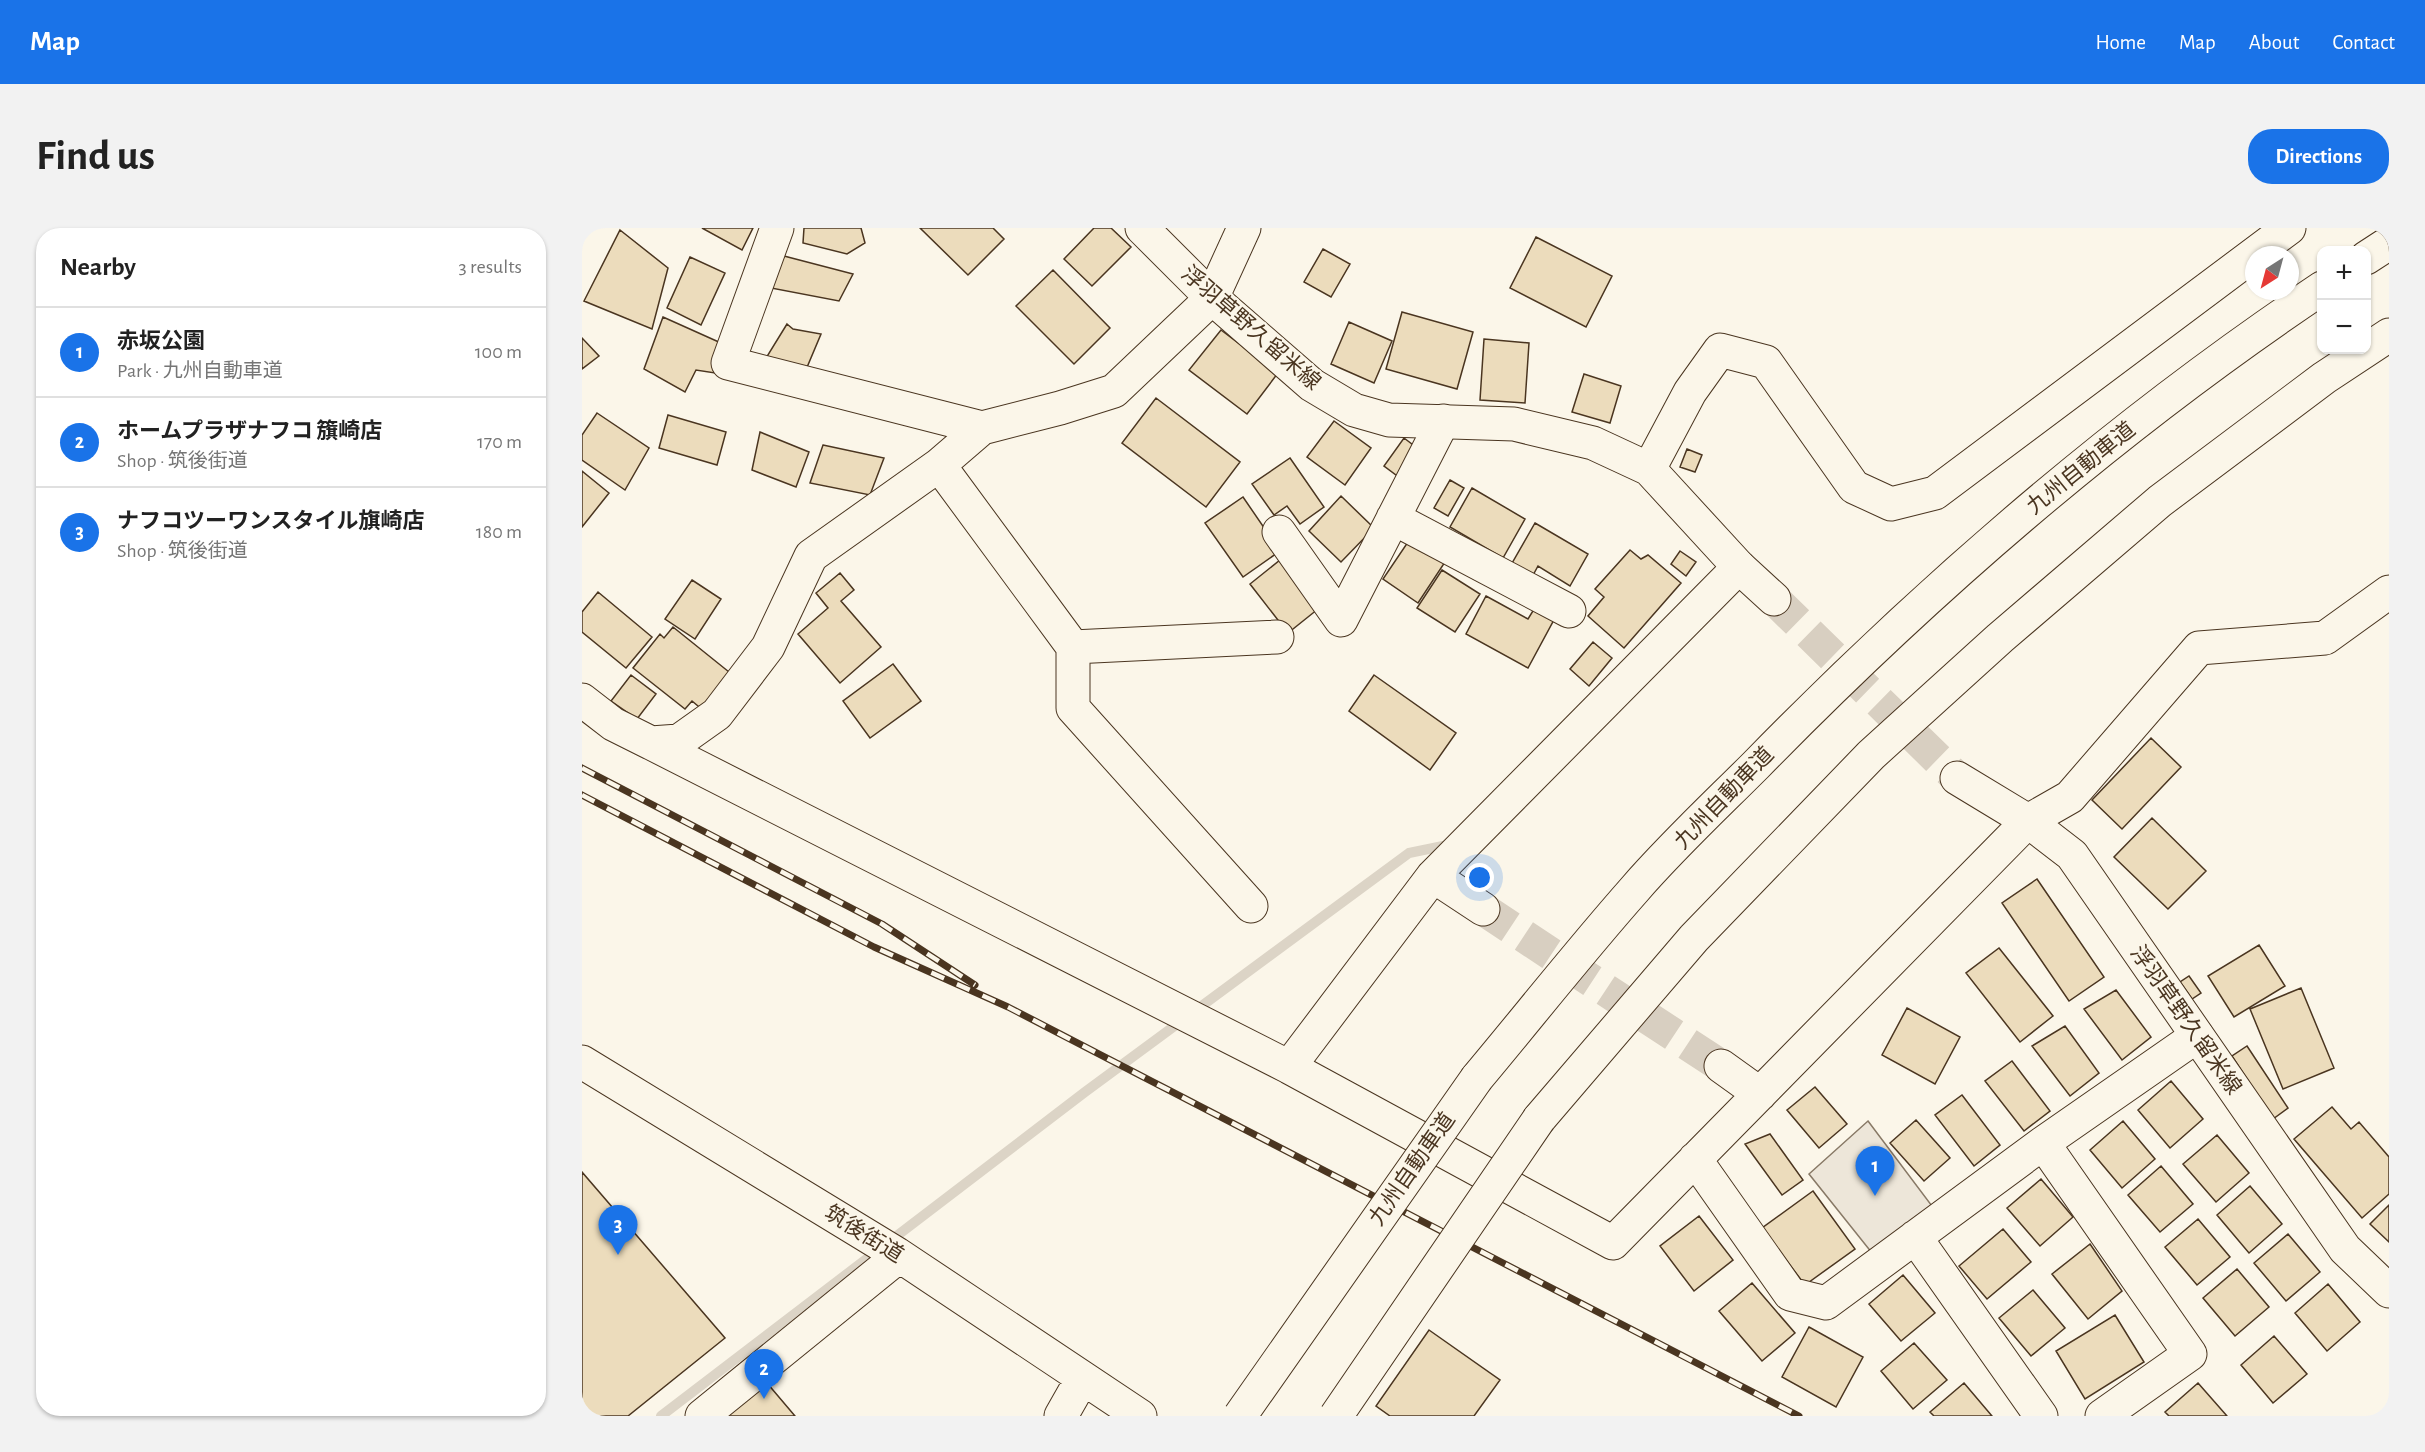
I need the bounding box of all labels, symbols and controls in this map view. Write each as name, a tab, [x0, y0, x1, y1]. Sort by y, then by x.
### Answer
text: Map	[30, 28, 80, 56]
text: Home	[2095, 32, 2146, 53]
text: Map	[2179, 32, 2216, 53]
text: About	[2249, 32, 2299, 53]
text: Contact	[2332, 32, 2395, 53]
button: Directions	[2248, 129, 2389, 184]
text: Find us	[36, 135, 155, 177]
north arrow	[2245, 246, 2299, 300]
map controls	[2317, 246, 2371, 354]
button: +	[2317, 246, 2371, 300]
text: Nearby	[60, 254, 136, 280]
text: 3 results	[458, 257, 522, 277]
street label: 浮羽草野久留米線	[1177, 261, 1325, 394]
button: −	[2317, 300, 2371, 354]
text: 赤坂公園	[117, 330, 205, 352]
text: 1	[76, 342, 83, 362]
text: 100 m	[475, 342, 522, 362]
text: Park · 九州自動車道	[117, 361, 283, 381]
street label: 九州自動車道	[2022, 417, 2139, 518]
text: ホームプラザナフコ 籏崎店	[117, 420, 382, 442]
text: 2	[75, 432, 84, 452]
text: 170 m	[477, 432, 522, 452]
text: Shop · 筑後街道	[117, 451, 248, 471]
text: ナフコツーワンスタイル旗崎店	[117, 510, 425, 532]
text: 3	[75, 522, 84, 542]
text: 180 m	[476, 522, 522, 542]
text: Shop · 筑後街道	[117, 541, 248, 561]
street label: 九州自動車道	[1670, 742, 1778, 853]
your location	[1465, 863, 1494, 892]
street label: 浮羽草野久留米線	[2127, 941, 2246, 1098]
street label: 九州自動車道	[1364, 1108, 1459, 1229]
pin: 1	[1856, 1146, 1894, 1196]
street label: 筑後街道	[821, 1201, 908, 1267]
pin: 3	[598, 1206, 638, 1255]
pin: 2	[744, 1350, 783, 1399]

